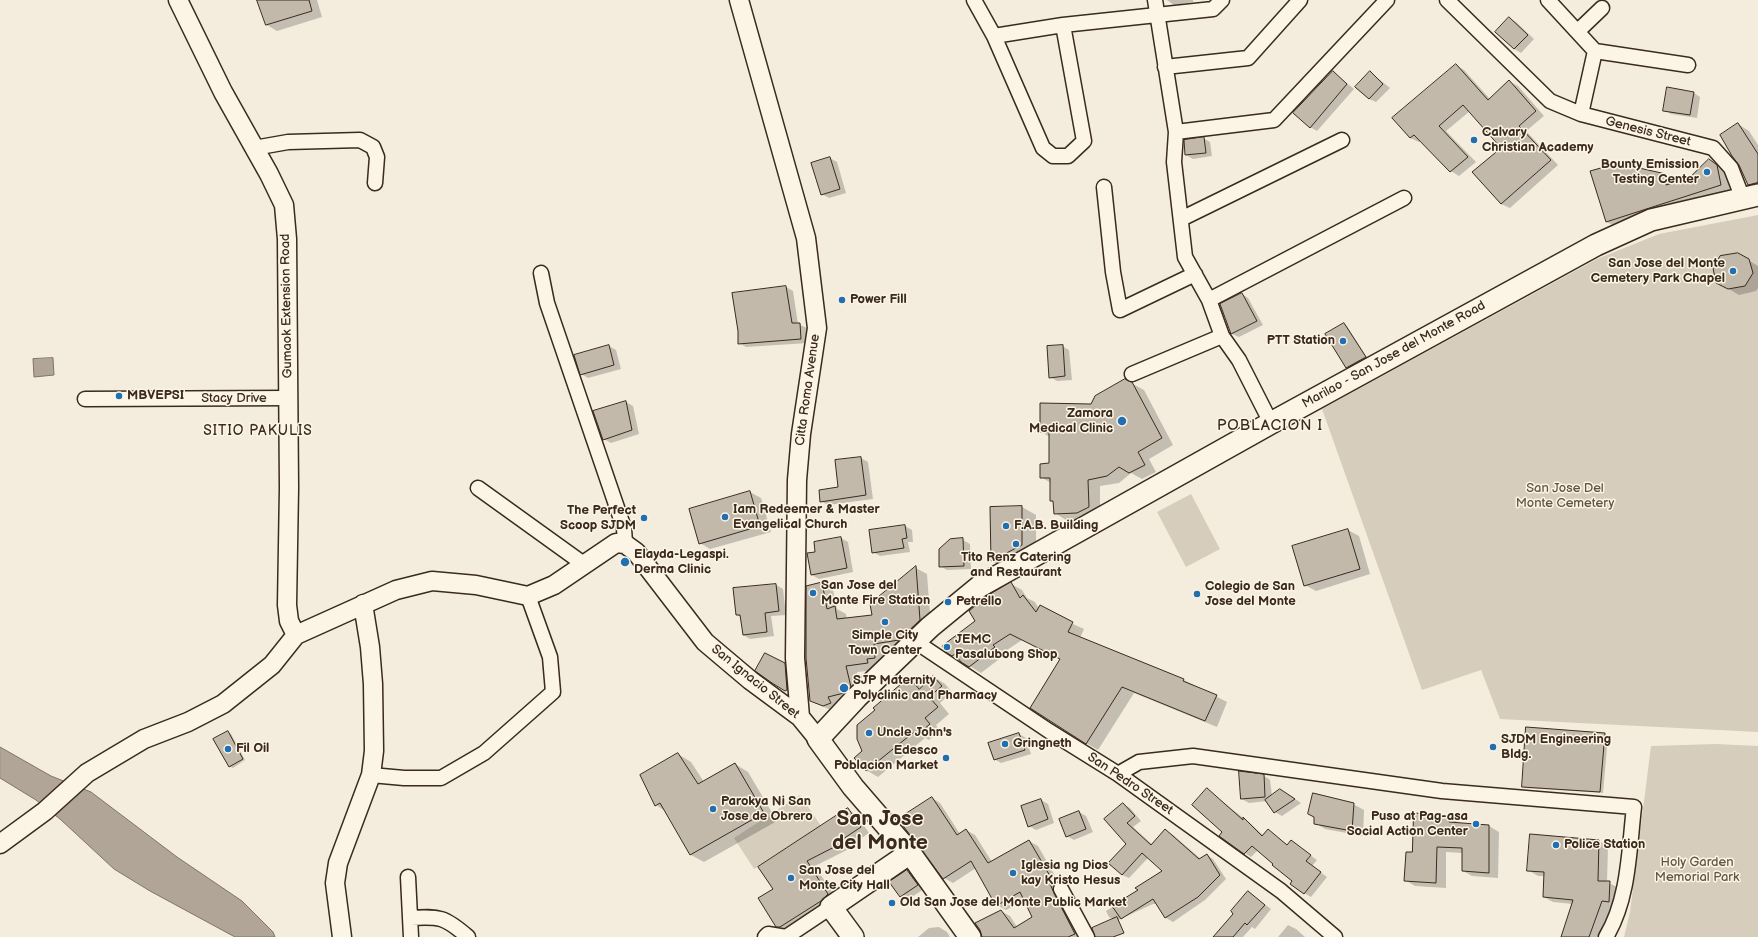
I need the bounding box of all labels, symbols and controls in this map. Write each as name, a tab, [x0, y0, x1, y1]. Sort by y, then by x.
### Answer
street label: Genesis Street	[1604, 114, 1692, 150]
place label: Calvary Christian Academy	[1482, 125, 1593, 156]
marker: Calvary Christian Academy	[1469, 135, 1479, 145]
place label: Bounty Emission Testing Center	[1601, 157, 1699, 188]
marker: Bounty Emission Testing Center	[1702, 167, 1712, 177]
street label: Gumaok Extension Road	[278, 233, 296, 379]
place label: San Jose del Monte Cemetery Park Chapel	[1591, 256, 1725, 287]
marker: San Jose del Monte Cemetery Park Chapel	[1728, 266, 1738, 276]
place label: Power Fill	[850, 292, 907, 308]
marker: Power Fill	[837, 295, 847, 305]
street label: Marilao - San Jose del Monte Road	[1300, 298, 1488, 412]
street label: Citta Roma Avenue	[792, 333, 824, 447]
place label: PTT Station	[1267, 333, 1335, 349]
marker: PTT Station	[1338, 336, 1348, 346]
place label: MBVEPSI	[127, 388, 184, 404]
marker: MBVEPSI	[114, 391, 124, 401]
street label: Stacy Drive	[201, 391, 267, 407]
place label: Zamora Medical Clinic	[1029, 406, 1113, 437]
marker: Zamora Medical Clinic	[1116, 415, 1128, 427]
district label: POBLACION I	[1217, 417, 1323, 435]
district label: SITIO PAKULIS	[203, 423, 313, 439]
park label: San Jose Del Monte Cemetery	[1516, 481, 1614, 512]
place label: Iam Redeemer & Master Evangelical Church	[733, 502, 880, 533]
place label: The Perfect Scoop SJDM	[560, 503, 636, 534]
marker: Iam Redeemer & Master Evangelical Church	[720, 512, 730, 522]
marker: The Perfect Scoop SJDM	[639, 513, 649, 523]
place label: F.A.B. Building	[1014, 518, 1098, 534]
marker: F.A.B. Building	[1001, 521, 1011, 531]
marker: Tito Renz Catering and Restaurant	[1011, 539, 1021, 549]
place label: Elayda-Legaspi. Derma Clinic	[634, 547, 729, 578]
place label: Tito Renz Catering and Restaurant	[961, 550, 1071, 581]
marker: Elayda-Legaspi. Derma Clinic	[619, 556, 631, 568]
place label: San Jose del Monte Fire Station	[821, 578, 930, 609]
place label: Colegio de San Jose del Monte	[1205, 579, 1296, 610]
marker: San Jose del Monte Fire Station	[808, 588, 818, 598]
marker: Colegio de San Jose del Monte	[1192, 589, 1202, 599]
place label: Petrello	[956, 594, 1002, 610]
marker: Petrello	[943, 597, 953, 607]
marker: Simple City Town Center	[880, 617, 890, 627]
place label: Simple City Town Center	[848, 628, 922, 659]
place label: JEMC Pasalubong Shop	[955, 632, 1057, 663]
street label: San Ignacio Street	[708, 642, 802, 722]
marker: JEMC Pasalubong Shop	[942, 642, 952, 652]
place label: SJP Maternity Polyclinic and Pharmacy	[853, 673, 997, 704]
marker: SJP Maternity Polyclinic and Pharmacy	[838, 682, 850, 694]
place label: Uncle John's	[877, 725, 952, 741]
marker: Uncle John's	[864, 728, 874, 738]
place label: SJDM Engineering Bldg.	[1501, 732, 1611, 763]
place label: Gringneth	[1013, 736, 1072, 752]
marker: Gringneth	[1000, 739, 1010, 749]
place label: Fil Oil	[236, 741, 269, 757]
marker: SJDM Engineering Bldg.	[1488, 742, 1498, 752]
place label: Edesco Poblacion Market	[834, 743, 938, 774]
marker: Fil Oil	[223, 744, 233, 754]
street label: San Pedro Street	[1084, 750, 1176, 818]
marker: Edesco Poblacion Market	[941, 753, 951, 763]
place label: Parokya Ni San Jose de Obrero	[721, 794, 813, 825]
marker: Parokya Ni San Jose de Obrero	[708, 804, 718, 814]
district label: San Jose del Monte	[832, 807, 928, 857]
place label: Puso at Pag-asa Social Action Center	[1347, 809, 1468, 840]
marker: Puso at Pag-asa Social Action Center	[1471, 819, 1481, 829]
place label: Police Station	[1564, 837, 1645, 853]
marker: Police Station	[1551, 840, 1561, 850]
park label: Holy Garden Memorial Park	[1655, 855, 1739, 886]
place label: Iglesia ng Dios kay Kristo Hesus	[1021, 858, 1120, 889]
place label: San Jose del Monte City Hall	[799, 863, 890, 894]
marker: Iglesia ng Dios kay Kristo Hesus	[1008, 868, 1018, 878]
marker: San Jose del Monte City Hall	[786, 873, 796, 883]
place label: Old San Jose del Monte Public Market	[900, 895, 1126, 911]
marker: Old San Jose del Monte Public Market	[887, 898, 897, 908]

